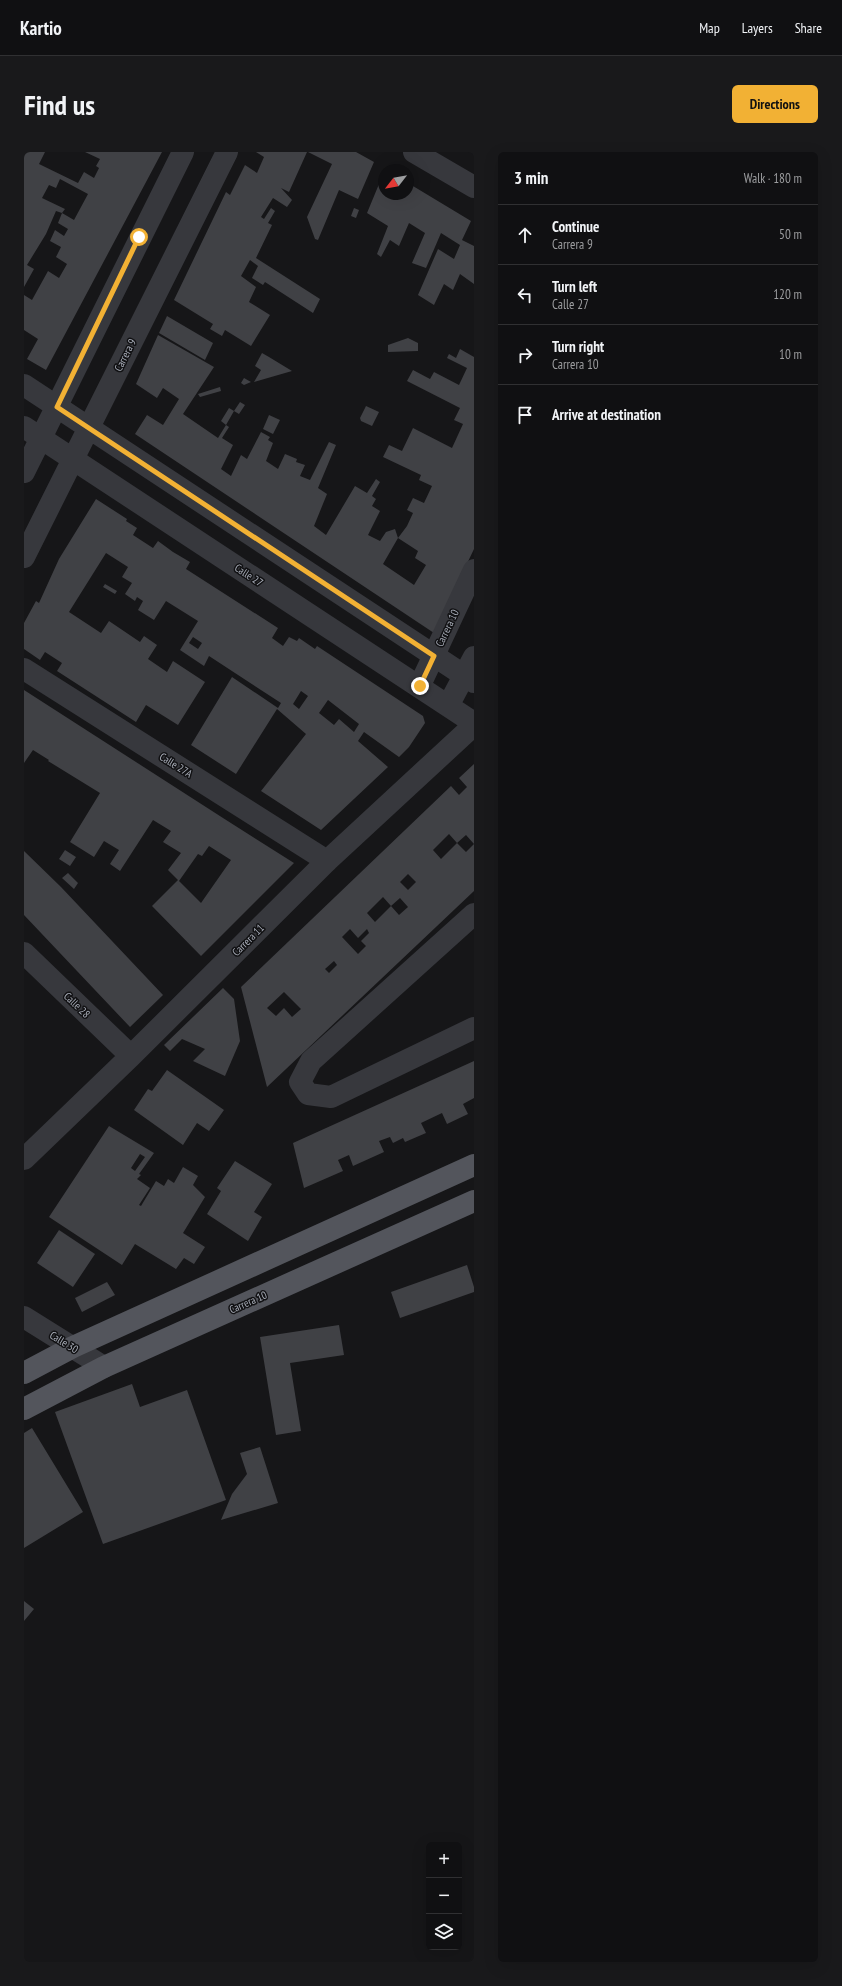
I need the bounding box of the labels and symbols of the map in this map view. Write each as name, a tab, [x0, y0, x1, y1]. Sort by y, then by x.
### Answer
north arrow	[378, 164, 414, 200]
route start	[130, 228, 148, 246]
street label: Carrera 9	[111, 336, 139, 374]
street label: Calle 27	[232, 561, 266, 589]
street label: Carrera 10	[432, 607, 462, 649]
route end	[411, 677, 429, 695]
street label: Calle 27A	[157, 749, 196, 781]
street label: Carrera 11	[229, 921, 267, 959]
street label: Calle 28	[61, 989, 93, 1021]
street label: Carrera 10	[227, 1288, 269, 1316]
street label: Calle 30	[47, 1328, 81, 1356]

